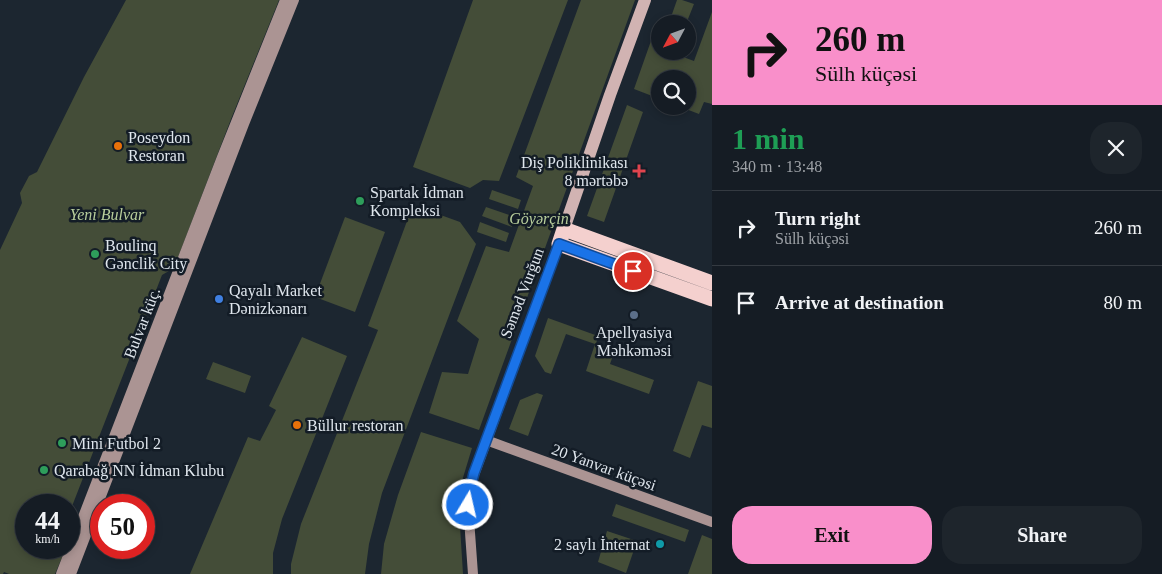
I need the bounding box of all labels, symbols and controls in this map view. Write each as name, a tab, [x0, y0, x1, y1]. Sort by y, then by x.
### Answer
north arrow	[651, 15, 696, 60]
map controls	[651, 15, 696, 115]
icon: right	[732, 20, 797, 85]
text: 260 m	[815, 20, 905, 59]
text: Sülh küçəsi	[815, 61, 917, 86]
button: search	[651, 70, 696, 115]
text: 1 min	[732, 122, 805, 155]
button: close	[1090, 122, 1142, 174]
place label: Poseydon Restoran	[128, 129, 190, 164]
marker: Poseydon Restoran	[112, 140, 124, 152]
place label: Diş Poliklinikası 8 mərtəbə	[521, 154, 629, 189]
text: 340 m · 13:48	[732, 158, 822, 175]
marker: Diş Poliklinikası 8 mərtəbə	[632, 164, 646, 178]
place label: Spartak İdman Kompleksi	[370, 184, 464, 220]
marker: Spartak İdman Kompleksi	[354, 195, 366, 207]
park label: Yeni Bulvar	[70, 206, 145, 223]
text: Turn right	[775, 208, 860, 229]
park label: Göyərçin	[509, 210, 569, 228]
icon: right	[732, 214, 760, 242]
text: 260 m	[1094, 217, 1142, 238]
text: Sülh küçəsi	[775, 230, 849, 247]
place label: Boulinq Gənclik City	[105, 237, 187, 273]
street label: Səməd Vurğun	[497, 246, 548, 341]
marker: Boulinq Gənclik City	[89, 248, 101, 260]
pin	[612, 250, 654, 292]
icon: arrive	[619, 257, 647, 285]
place label: Qayalı Market Dənizkənarı	[229, 282, 322, 317]
street label: Bulvar küç.	[121, 285, 164, 361]
icon: arrive	[732, 289, 760, 317]
text: Arrive at destination	[775, 292, 944, 313]
text: 80 m	[1103, 292, 1142, 313]
marker: Qayalı Market Dənizkənarı	[213, 293, 225, 305]
marker: Apellyasiya Məhkəməsi	[628, 309, 640, 321]
place label: Apellyasiya Məhkəməsi	[596, 324, 672, 359]
place label: Büllur restoran	[307, 417, 403, 434]
marker: Büllur restoran	[291, 419, 303, 431]
place label: Mini Futbol 2	[72, 435, 161, 452]
marker: Mini Futbol 2	[56, 437, 68, 449]
street label: 20 Yanvar küçəsi	[549, 440, 659, 495]
place label: Qarabağ NN İdman Klubu	[54, 462, 224, 480]
marker: Qarabağ NN İdman Klubu	[38, 464, 50, 476]
position arrow	[441, 478, 493, 530]
speed limit sign: 50	[90, 494, 155, 559]
button: Exit	[732, 506, 932, 564]
button: Share	[942, 506, 1142, 564]
text: 44	[35, 507, 60, 534]
text: km/h	[35, 532, 60, 546]
place label: 2 saylı İnternat	[554, 536, 651, 554]
marker: 2 saylı İnternat	[654, 538, 666, 550]

